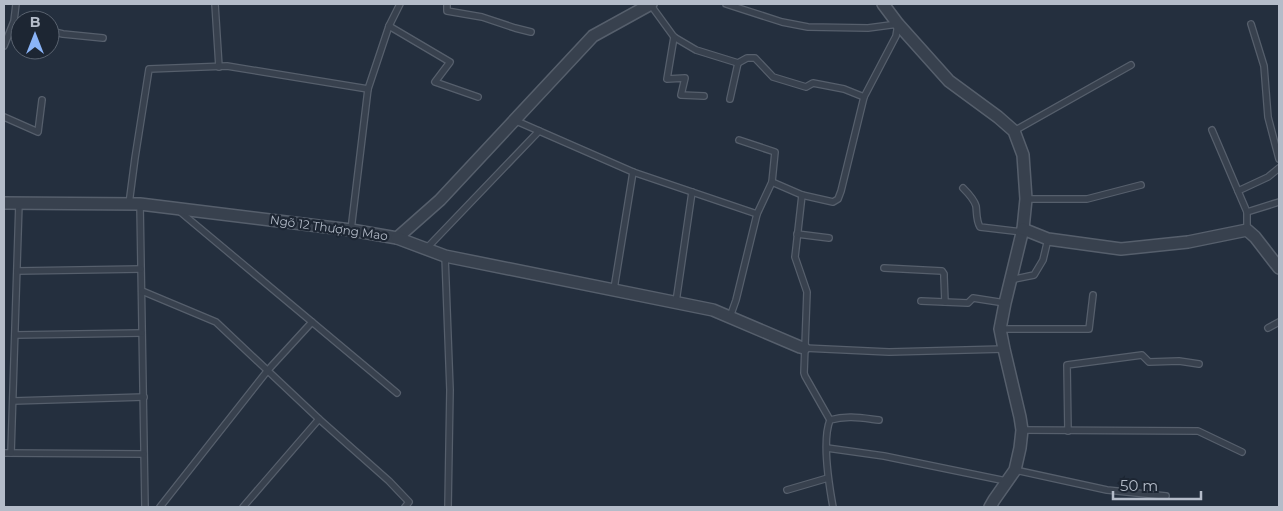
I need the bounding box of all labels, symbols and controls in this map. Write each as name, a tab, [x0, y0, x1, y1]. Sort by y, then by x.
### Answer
north arrow	[10, 10, 60, 60]
text: B	[30, 13, 41, 31]
street label: Ngõ 12 Thượng Mao	[269, 212, 389, 243]
scale bar	[1113, 468, 1200, 500]
text: 50 m	[1120, 476, 1158, 495]

